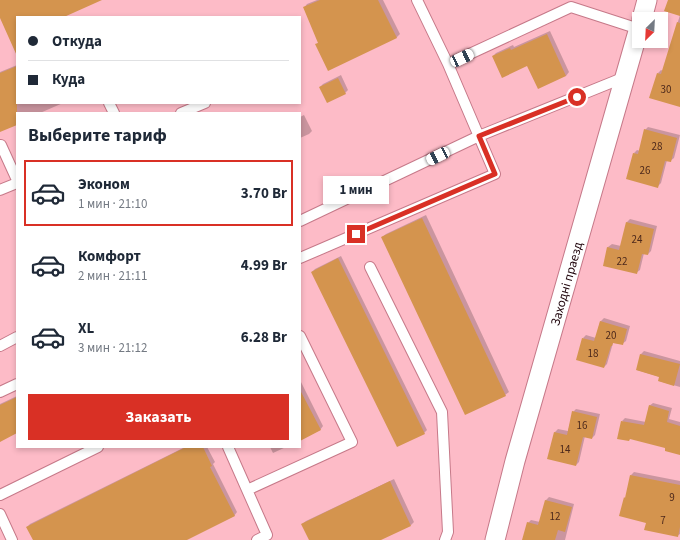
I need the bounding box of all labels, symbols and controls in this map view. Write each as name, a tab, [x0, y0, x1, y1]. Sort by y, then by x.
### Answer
north arrow	[632, 12, 668, 48]
map controls	[632, 12, 668, 48]
text: Откуда	[52, 31, 102, 52]
car	[449, 47, 475, 69]
text: Куда	[52, 69, 85, 90]
house number: 30	[661, 82, 671, 97]
route start	[568, 88, 586, 106]
text: Выберите тариф	[28, 123, 167, 148]
house number: 28	[652, 139, 663, 154]
car	[425, 145, 451, 167]
house number: 26	[640, 163, 651, 178]
text: Эконом	[78, 174, 130, 195]
icon: car	[30, 175, 66, 211]
callout: 1 мин	[323, 176, 389, 204]
text: 1 мин	[339, 181, 373, 199]
text: 3.70 Br	[241, 183, 287, 204]
text: 1 мин · 21:10	[78, 195, 147, 213]
route end	[347, 225, 365, 243]
house number: 24	[632, 232, 643, 247]
street label: Заходні праезд	[546, 240, 587, 328]
text: Комфорт	[78, 246, 141, 267]
icon: car	[30, 247, 66, 283]
house number: 22	[617, 254, 627, 269]
text: 4.99 Br	[241, 255, 287, 276]
text: 2 мин · 21:11	[78, 267, 147, 285]
text: XL	[78, 318, 94, 339]
icon: car	[30, 319, 66, 355]
text: 6.28 Br	[241, 327, 287, 348]
house number: 20	[606, 328, 616, 343]
text: 3 мин · 21:12	[78, 339, 147, 357]
house number: 18	[588, 346, 599, 361]
button: Заказать	[28, 394, 289, 440]
house number: 16	[577, 418, 588, 433]
house number: 14	[560, 442, 571, 457]
house number: 9	[669, 490, 675, 505]
house number: 12	[550, 509, 560, 524]
house number: 7	[660, 513, 666, 528]

